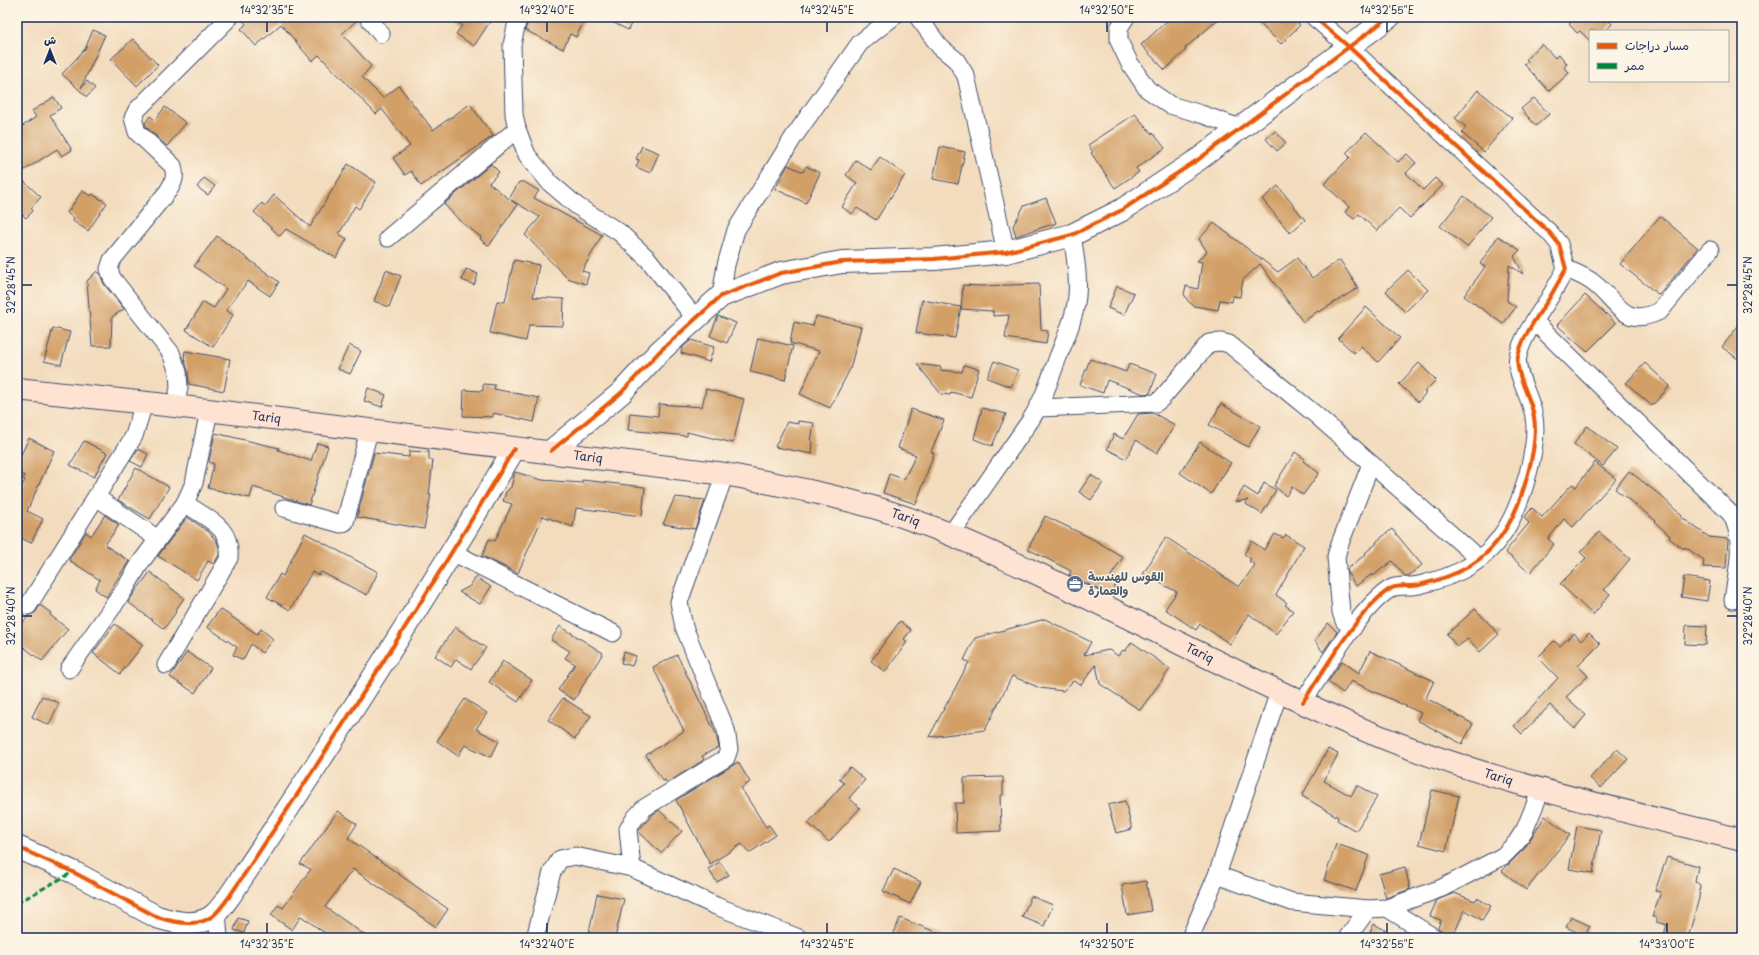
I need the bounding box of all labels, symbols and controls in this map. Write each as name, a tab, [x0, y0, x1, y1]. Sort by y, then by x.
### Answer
text: 14°32'35"E	[240, 2, 294, 17]
text: 14°32'40"E	[520, 2, 574, 17]
text: 14°32'45"E	[800, 2, 854, 17]
text: 14°32'50"E	[1080, 2, 1134, 17]
text: 14°32'55"E	[1360, 2, 1414, 17]
north arrow	[30, 30, 70, 70]
legend	[1589, 30, 1729, 82]
text: ش	[44, 31, 56, 48]
text: مسار دراجات	[1625, 36, 1689, 54]
text: ممر	[1624, 56, 1644, 74]
text: 32°28'45"N	[3, 256, 18, 314]
text: 32°28'45"N	[1740, 256, 1755, 314]
street label: Tariq	[251, 406, 282, 427]
street label: Tariq	[572, 445, 604, 467]
street label: Tariq	[889, 503, 923, 530]
place label: القوس للهندسة والعمارة	[1088, 567, 1164, 599]
office icon: القوس للهندسة والعمارة	[1065, 574, 1085, 594]
text: 32°28'40"N	[3, 586, 18, 645]
text: 32°28'40"N	[1740, 586, 1755, 645]
street label: Tariq	[1183, 638, 1217, 667]
street label: Tariq	[1482, 763, 1515, 789]
text: 14°32'35"E	[240, 936, 294, 951]
text: 14°32'40"E	[520, 936, 574, 951]
text: 14°32'45"E	[800, 936, 854, 951]
text: 14°32'50"E	[1080, 936, 1134, 951]
text: 14°32'55"E	[1360, 936, 1414, 951]
text: 14°33'00"E	[1639, 936, 1695, 951]

